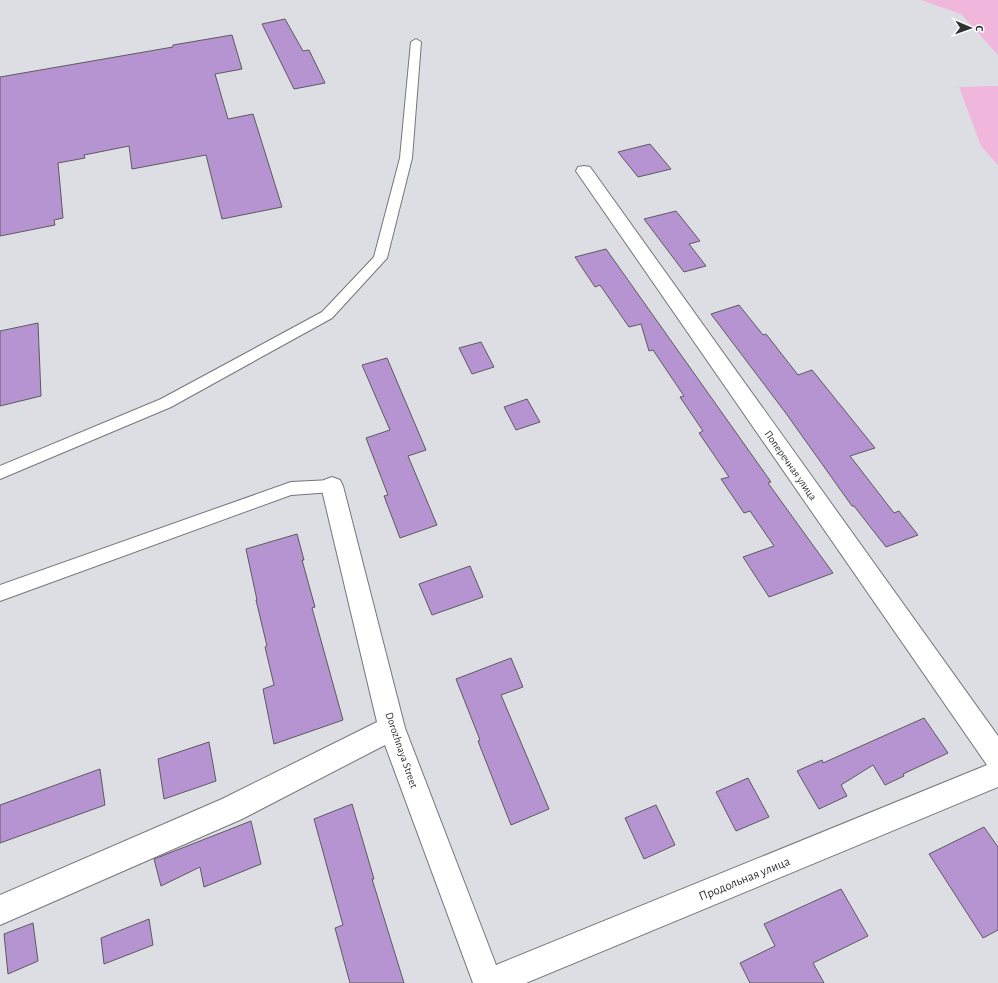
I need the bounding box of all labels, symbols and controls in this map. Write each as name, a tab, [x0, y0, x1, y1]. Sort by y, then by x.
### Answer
north arrow	[950, 8, 990, 48]
text: С	[974, 25, 985, 32]
street label: Поперечная улица	[762, 428, 819, 502]
street label: Dorozhnaya Street	[383, 711, 420, 790]
street label: Продольная улица	[697, 855, 792, 904]

